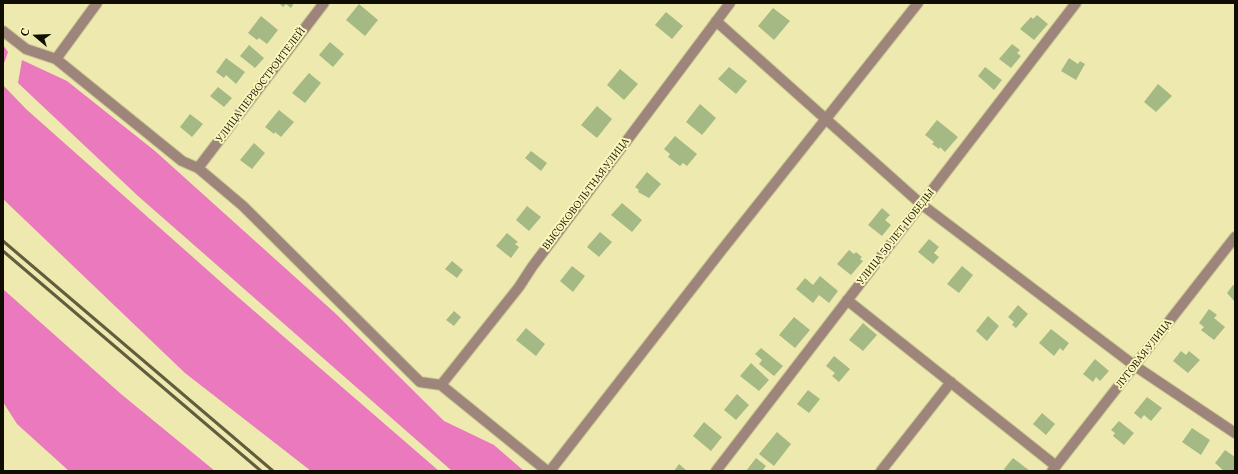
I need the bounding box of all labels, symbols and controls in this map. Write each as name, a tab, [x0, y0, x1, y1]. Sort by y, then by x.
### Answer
north arrow	[16, 16, 56, 56]
street label: УЛИЦА ПЕРВОСТРОИТЕЛЕЙ	[214, 25, 308, 145]
text: С	[17, 26, 33, 38]
street label: ВЫСОКОВОЛЬТНАЯ УЛИЦА	[540, 136, 632, 252]
street label: УЛИЦА 50 ЛЕТ ПОБЕДЫ	[855, 187, 937, 287]
street label: ЛУГОВАЯ УЛИЦА	[1114, 318, 1174, 390]

